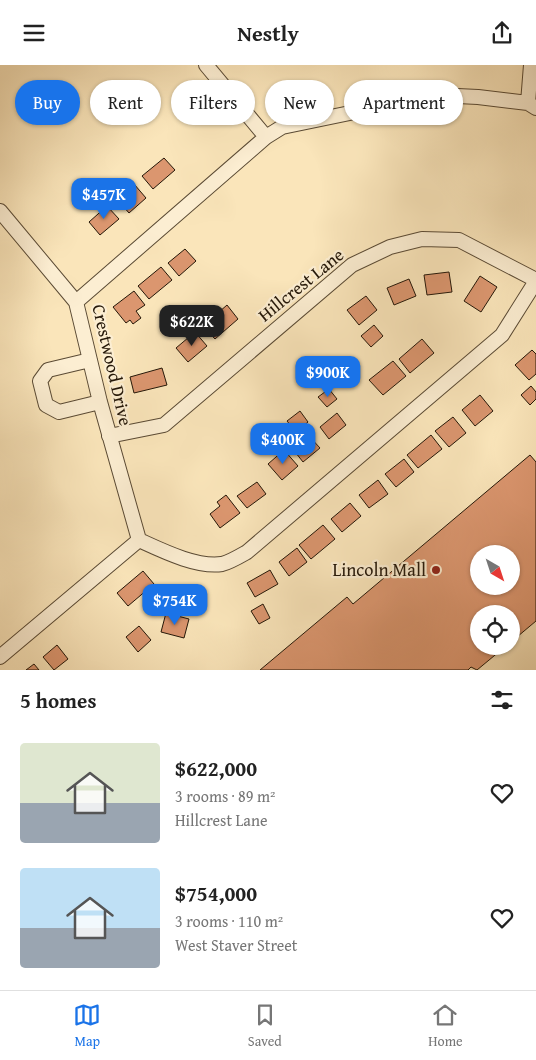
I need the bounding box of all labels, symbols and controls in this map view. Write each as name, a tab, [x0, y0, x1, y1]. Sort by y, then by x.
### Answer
text: Nestly	[237, 17, 299, 49]
icon: menu	[20, 19, 48, 47]
icon: share	[488, 19, 516, 47]
chip: Buy	[15, 80, 80, 125]
chip: Rent	[90, 80, 161, 125]
chip: Filters	[171, 80, 255, 125]
chip: New	[265, 80, 334, 125]
chip: Apartment	[344, 80, 463, 125]
pin: $457K	[69, 177, 139, 220]
text: $457K	[82, 182, 126, 206]
street label: Hillcrest Lane	[252, 241, 350, 328]
street label: Crestwood Drive	[85, 302, 140, 428]
pin: $622K	[157, 305, 227, 347]
text: $622K	[170, 309, 214, 333]
pin: $900K	[293, 355, 363, 398]
text: $900K	[306, 360, 350, 384]
pin: $400K	[248, 423, 318, 465]
text: $400K	[261, 427, 305, 451]
north arrow	[470, 545, 520, 595]
map controls	[470, 545, 520, 655]
place label: Lincoln Mall	[332, 556, 426, 583]
marker: Lincoln Mall	[430, 564, 442, 576]
pin: $754K	[140, 583, 210, 626]
text: $754K	[153, 588, 197, 612]
button: locate	[470, 605, 520, 655]
text: 5 homes	[20, 685, 96, 716]
icon: filters	[488, 686, 516, 714]
text: $622,000	[175, 753, 257, 784]
icon: home	[60, 763, 120, 823]
icon: heart	[488, 779, 516, 807]
text: 3 rooms · 89 m²	[175, 784, 275, 808]
text: Hillcrest Lane	[175, 808, 267, 832]
text: $754,000	[175, 878, 257, 909]
icon: home	[60, 888, 120, 948]
icon: heart	[488, 904, 516, 932]
text: 3 rooms · 110 m²	[175, 909, 283, 933]
text: West Staver Street	[175, 933, 297, 957]
tab: Map	[73, 1001, 101, 1051]
tab: Saved	[248, 1001, 282, 1051]
tab: Home	[428, 1001, 463, 1051]

